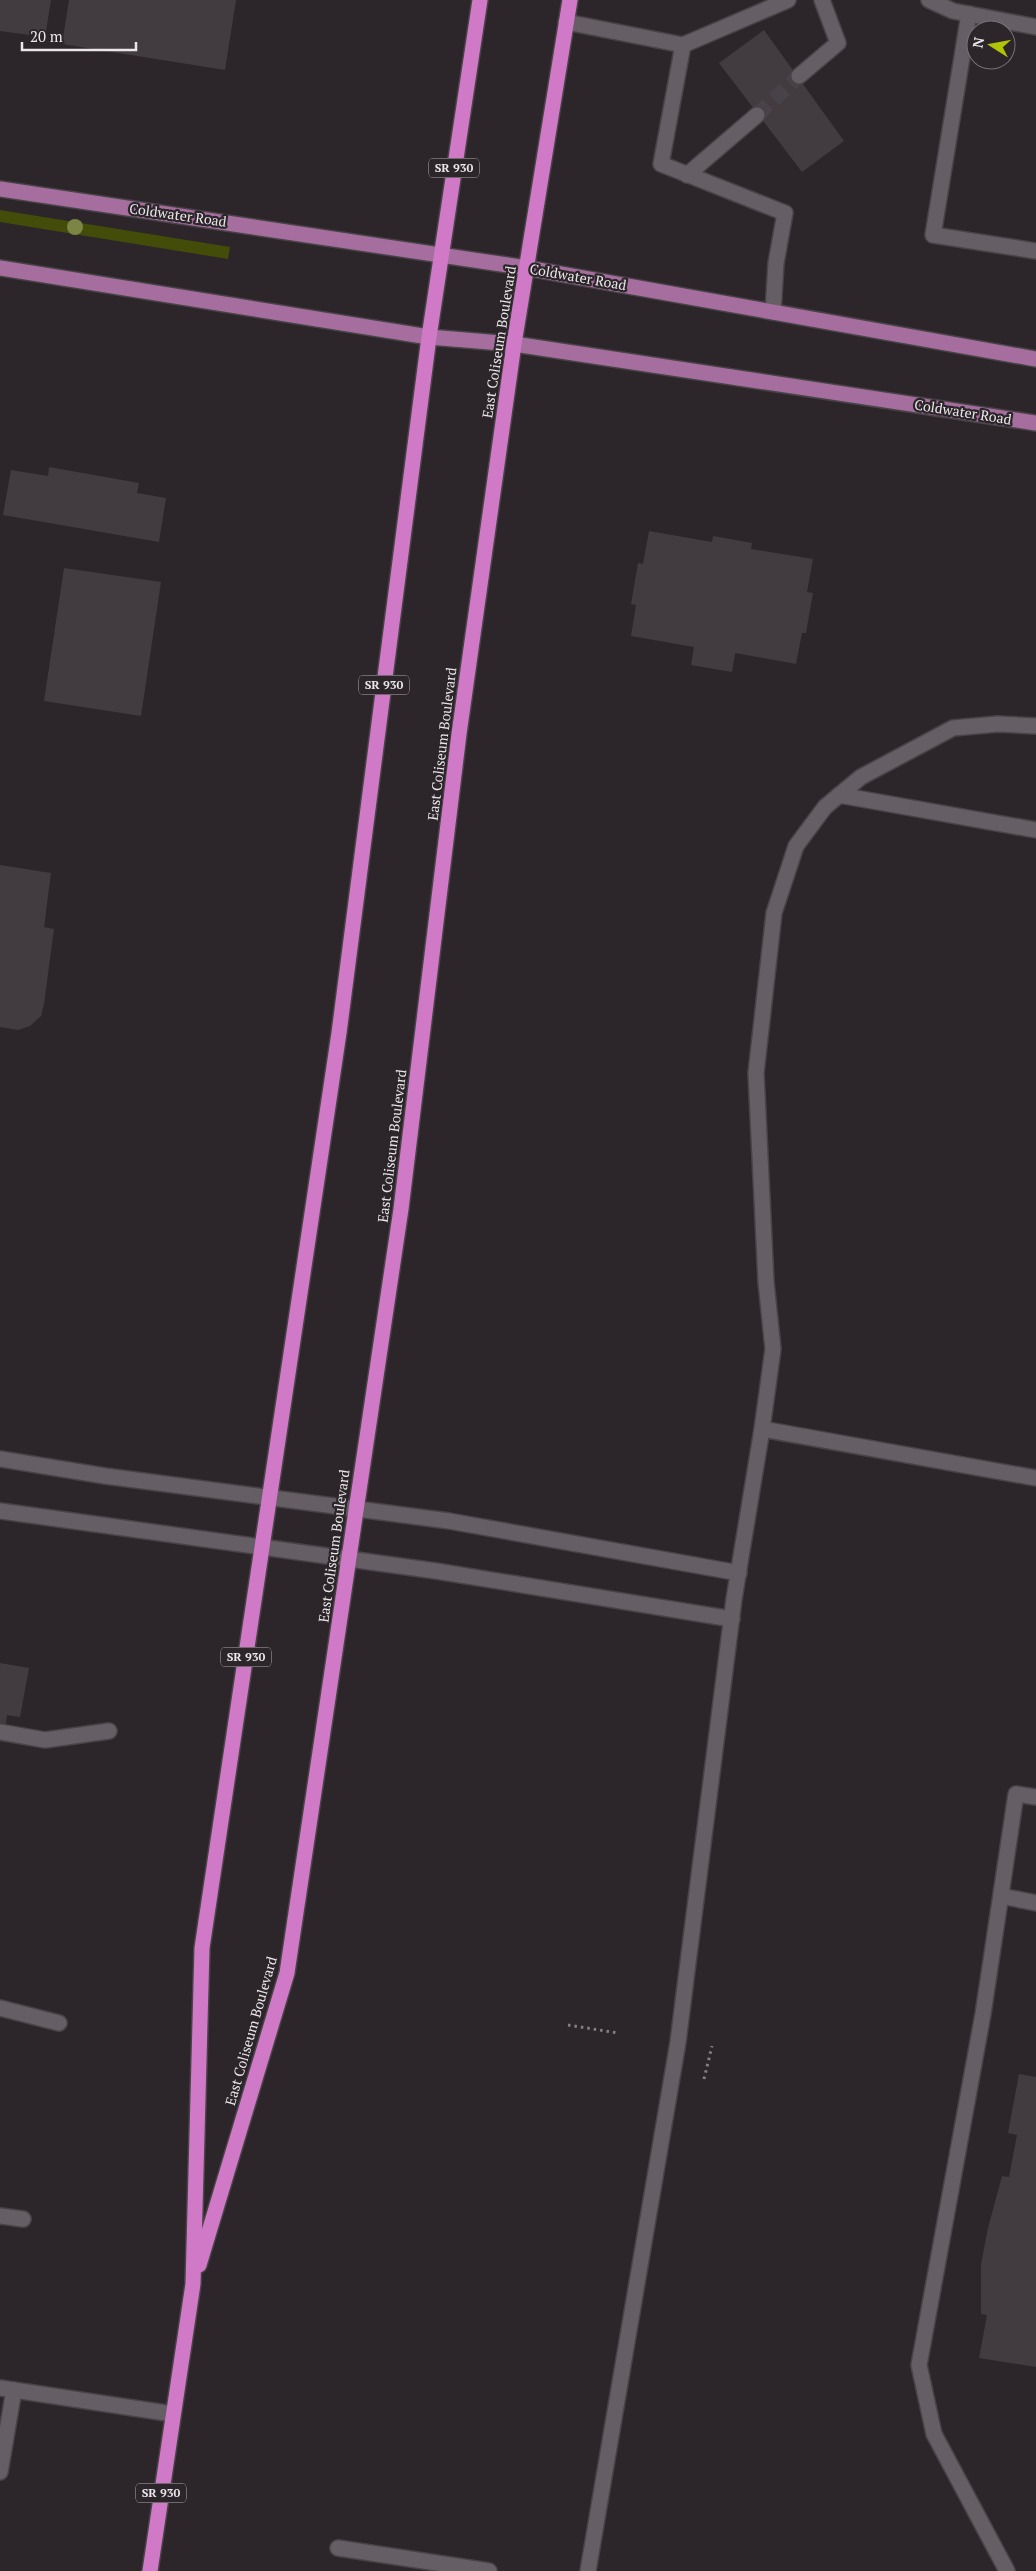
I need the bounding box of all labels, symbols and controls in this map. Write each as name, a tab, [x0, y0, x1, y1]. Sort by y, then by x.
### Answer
scale bar	[22, 20, 136, 52]
north arrow	[966, 20, 1016, 70]
text: 20 m	[30, 26, 63, 46]
text: N	[967, 35, 988, 49]
road number: SR 930	[429, 158, 479, 178]
street label: Coldwater Road	[128, 198, 228, 231]
street label: Coldwater Road	[528, 259, 628, 294]
street label: East Coliseum Boulevard	[477, 264, 520, 419]
street label: Coldwater Road	[913, 394, 1013, 429]
street label: East Coliseum Boulevard	[423, 666, 460, 822]
road number: SR 930	[359, 676, 409, 694]
street label: East Coliseum Boulevard	[373, 1068, 410, 1224]
street label: East Coliseum Boulevard	[313, 1468, 354, 1624]
road number: SR 930	[221, 1648, 271, 1666]
street label: East Coliseum Boulevard	[220, 1954, 281, 2108]
road number: SR 930	[136, 2484, 186, 2502]

